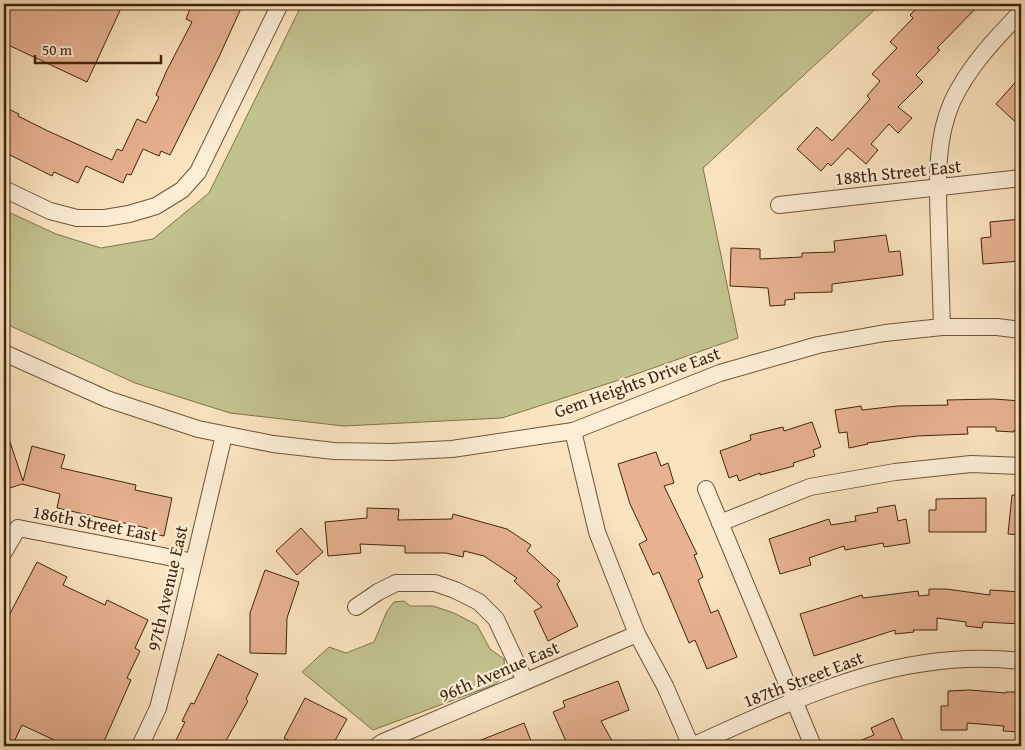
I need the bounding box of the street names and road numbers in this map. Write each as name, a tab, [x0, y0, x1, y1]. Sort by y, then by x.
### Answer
street label: 188th Street East	[833, 152, 963, 192]
street label: Gem Heights Drive East	[550, 339, 725, 425]
street label: 186th Street East	[30, 498, 161, 548]
street label: 97th Avenue East	[139, 522, 195, 653]
street label: 96th Avenue East	[435, 633, 564, 708]
street label: 187th Street East	[739, 643, 868, 714]

